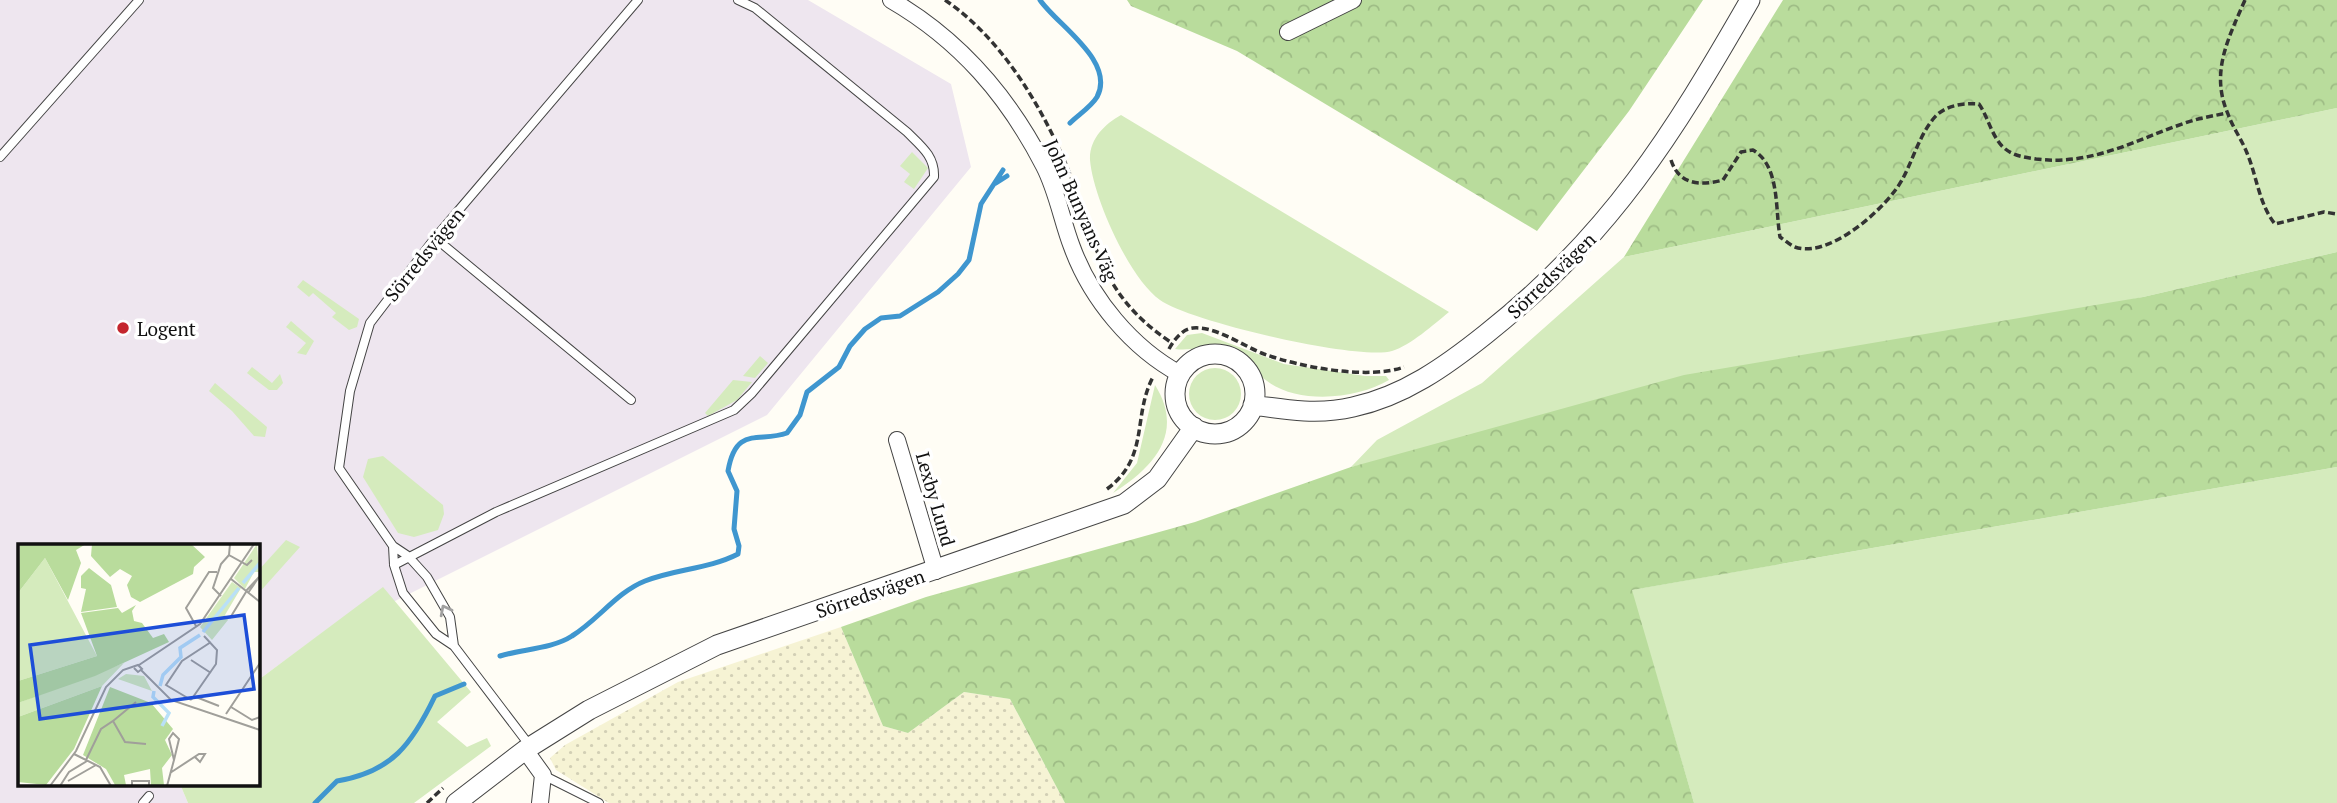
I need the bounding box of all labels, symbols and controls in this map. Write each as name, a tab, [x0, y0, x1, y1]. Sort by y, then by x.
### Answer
street label: John Bunyans Väg	[1040, 135, 1125, 286]
street label: Sörredsvägen	[379, 202, 469, 306]
street label: Sörredsvägen	[1501, 227, 1601, 323]
place label: Logent	[137, 316, 196, 341]
marker: Logent	[115, 320, 131, 336]
street label: Lexby Lund	[911, 449, 961, 549]
inset map	[18, 544, 259, 786]
street label: Sörredsvägen	[812, 563, 928, 623]
one-way arrow	[440, 605, 454, 617]

